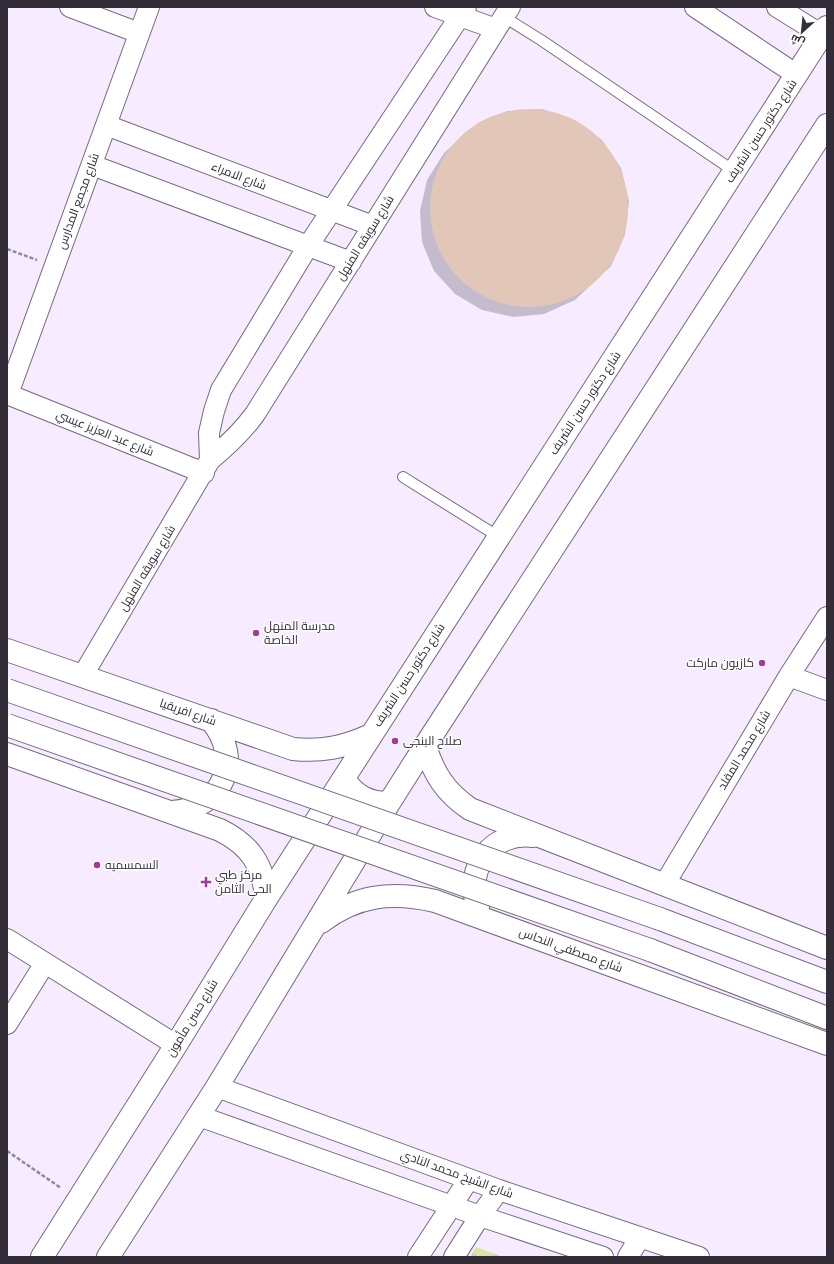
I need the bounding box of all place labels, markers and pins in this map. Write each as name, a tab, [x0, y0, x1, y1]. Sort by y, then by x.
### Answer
place label: مدرسة المنهل الخاصة	[264, 618, 335, 646]
marker: مدرسة المنهل الخاصة	[251, 628, 261, 638]
place label: كازيون ماركت	[686, 655, 754, 670]
marker: كازيون ماركت	[757, 658, 767, 668]
place label: صلاح البنجى	[403, 733, 462, 749]
marker: صلاح البنجى	[390, 736, 400, 746]
place label: السمسميه	[105, 857, 159, 872]
marker: السمسميه	[92, 860, 102, 870]
place label: مركز طبي الحى الثامن	[215, 867, 272, 896]
marker: مركز طبي الحى الثامن	[200, 876, 212, 888]

